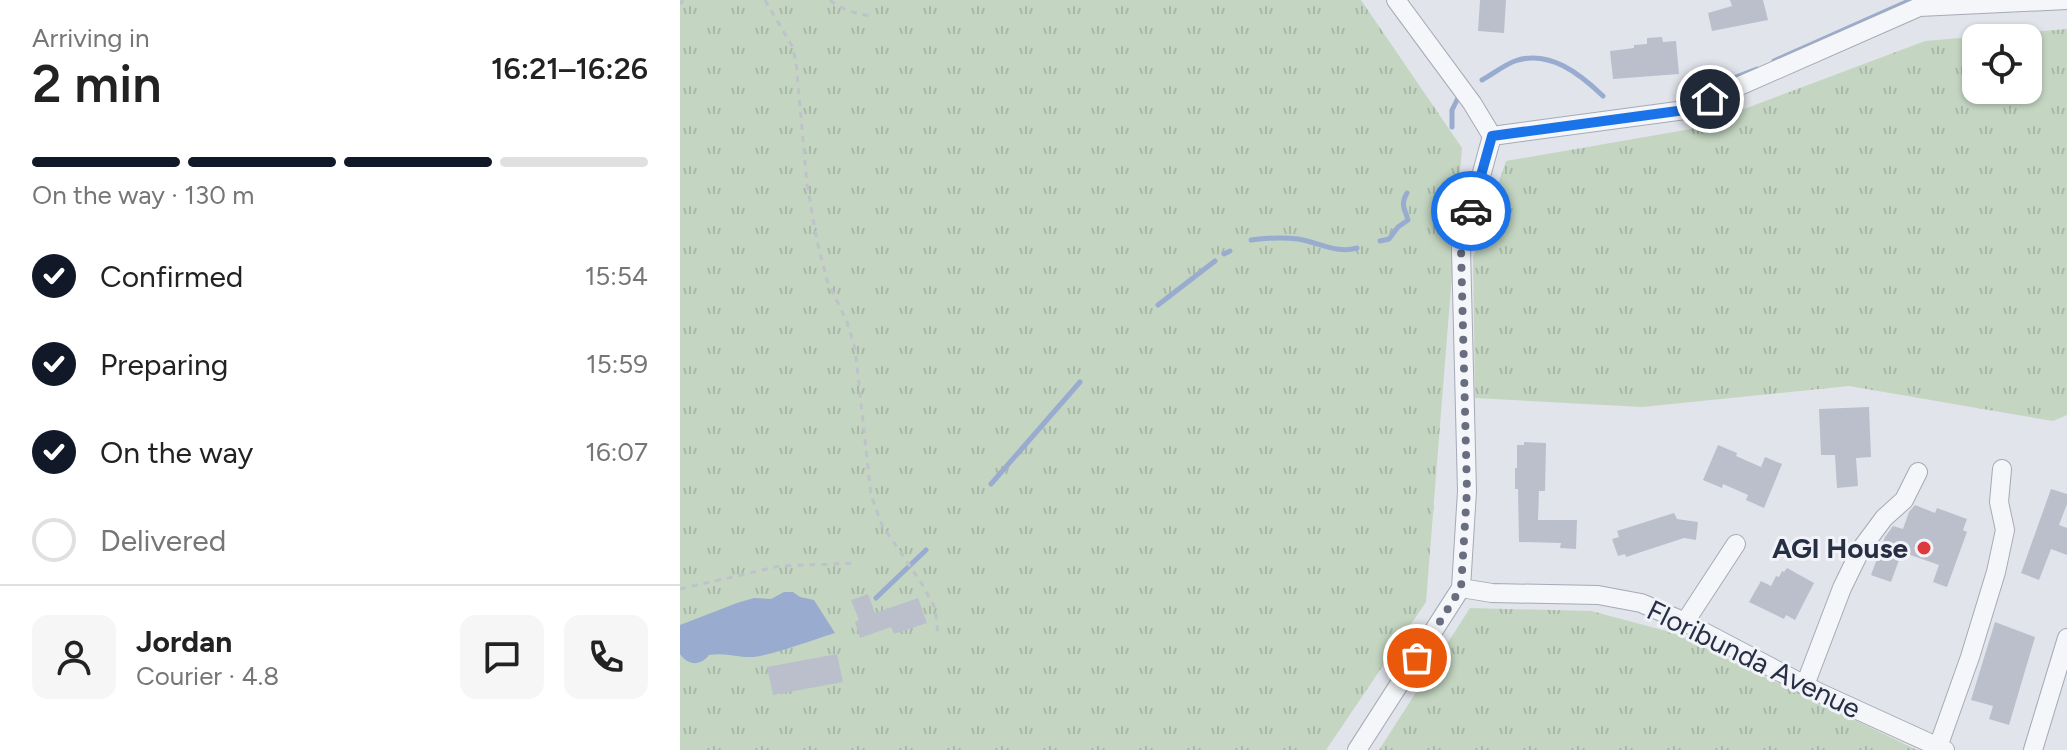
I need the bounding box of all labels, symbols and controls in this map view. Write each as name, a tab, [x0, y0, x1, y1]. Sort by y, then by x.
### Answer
text: Arriving in	[32, 22, 150, 54]
map controls	[1962, 24, 2042, 104]
button: locate	[1962, 24, 2042, 104]
text: 16:21–16:26	[491, 50, 648, 87]
text: 2 min	[32, 53, 161, 115]
pin	[1676, 65, 1744, 133]
icon: home	[1688, 77, 1732, 121]
courier	[1431, 171, 1511, 251]
text: On the way · 130 m	[32, 179, 254, 211]
icon: car	[1449, 189, 1493, 233]
icon: check	[32, 254, 76, 298]
text: Confirmed	[100, 258, 243, 295]
text: 15:54	[585, 260, 648, 292]
icon: check	[32, 342, 76, 386]
text: Preparing	[100, 346, 228, 383]
text: 15:59	[586, 348, 648, 380]
icon: check	[32, 430, 76, 474]
text: On the way	[100, 434, 253, 471]
text: 16:07	[585, 436, 648, 468]
text: Delivered	[100, 522, 226, 559]
place label: AGI House	[1772, 531, 1908, 565]
marker: AGI House	[1915, 539, 1933, 557]
street label: Floribunda Avenue	[1642, 593, 1866, 725]
button: person	[32, 615, 116, 699]
button: chat	[460, 615, 544, 699]
button: phone	[564, 615, 648, 699]
text: Jordan	[136, 623, 232, 660]
pin	[1383, 624, 1451, 692]
icon: bag	[1395, 636, 1439, 680]
text: Courier · 4.8	[136, 660, 279, 692]

